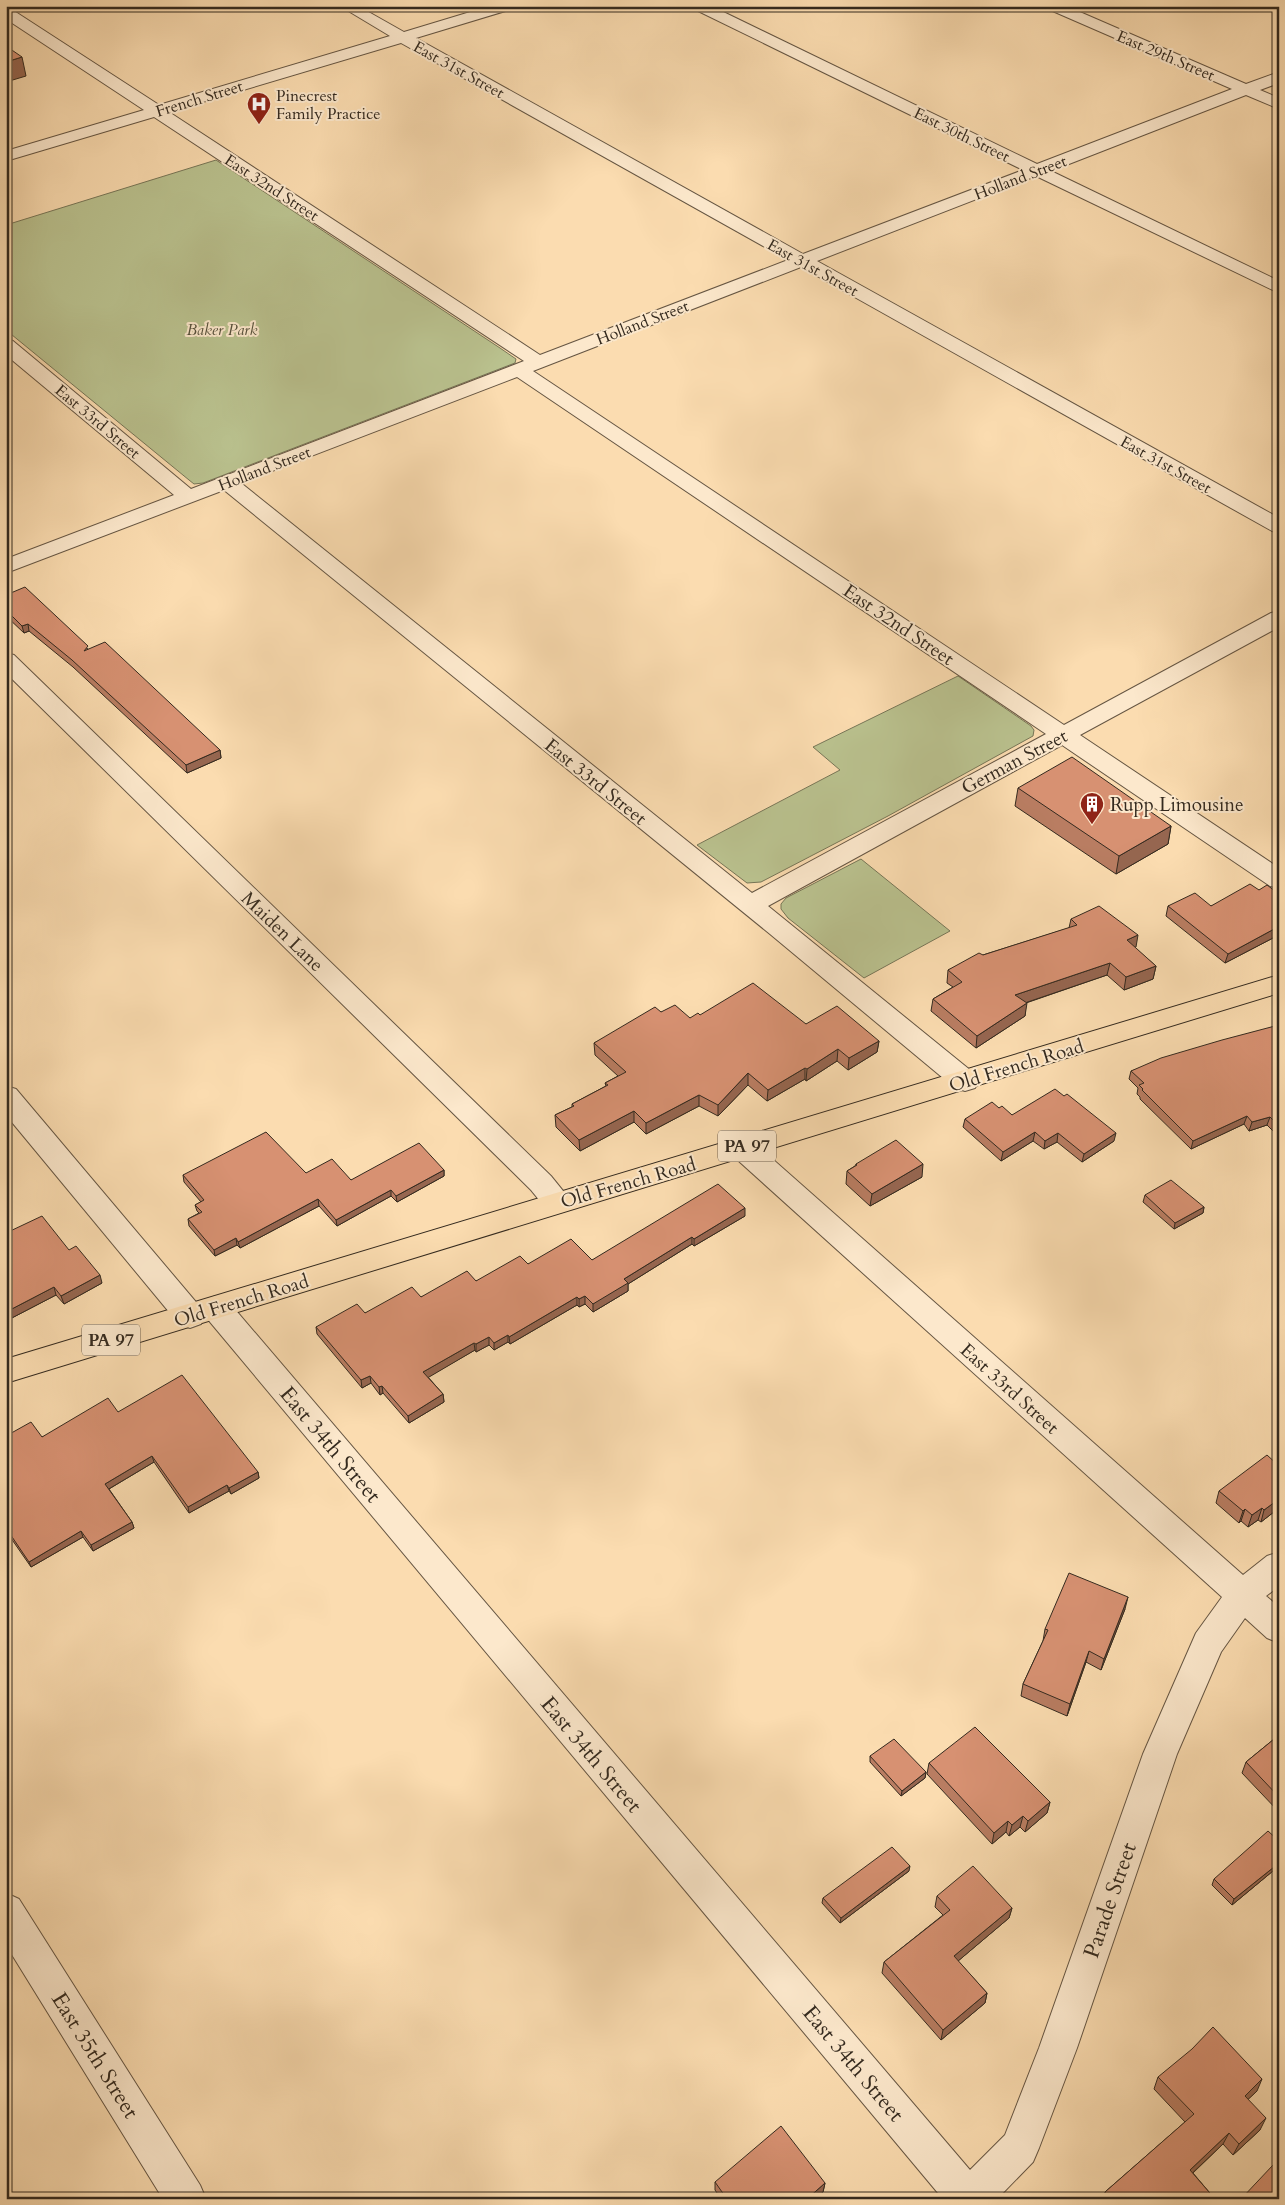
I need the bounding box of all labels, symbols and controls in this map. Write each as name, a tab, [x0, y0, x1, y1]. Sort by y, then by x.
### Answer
street label: East 29th Street	[1113, 25, 1218, 86]
street label: East 31st Street	[409, 36, 508, 104]
street label: French Street	[153, 75, 246, 123]
place label: Pinecrest Family Practice	[276, 85, 381, 125]
hospital icon: Pinecrest Family Practice	[246, 91, 272, 125]
street label: East 30th Street	[910, 102, 1013, 168]
street label: East 32nd Street	[220, 149, 323, 227]
street label: Holland Street	[971, 150, 1070, 206]
street label: East 31st Street	[763, 234, 862, 302]
street label: Holland Street	[593, 295, 692, 351]
park label: Baker Park	[187, 319, 258, 341]
street label: East 33rd Street	[50, 380, 145, 464]
street label: East 31st Street	[1116, 431, 1215, 499]
street label: Holland Street	[215, 441, 314, 497]
street label: East 32nd Street	[838, 578, 959, 672]
street label: German Street	[957, 723, 1072, 801]
street label: East 33rd Street	[539, 732, 652, 831]
building icon: Rupp Limousine	[1079, 791, 1105, 825]
place label: Rupp Limousine	[1110, 792, 1244, 818]
street label: Maiden Lane	[235, 886, 329, 978]
street label: Old French Road	[946, 1033, 1087, 1099]
road number: PA 97	[718, 1130, 776, 1162]
street label: Old French Road	[558, 1151, 699, 1215]
street label: Old French Road	[171, 1268, 312, 1334]
road number: PA 97	[82, 1324, 140, 1356]
street label: East 33rd Street	[954, 1337, 1064, 1440]
street label: East 34th Street	[273, 1380, 388, 1509]
street label: East 34th Street	[534, 1690, 649, 1819]
street label: Parade Street	[1076, 1838, 1144, 1962]
street label: East 35th Street	[44, 1987, 146, 2124]
street label: East 34th Street	[796, 1999, 911, 2128]

